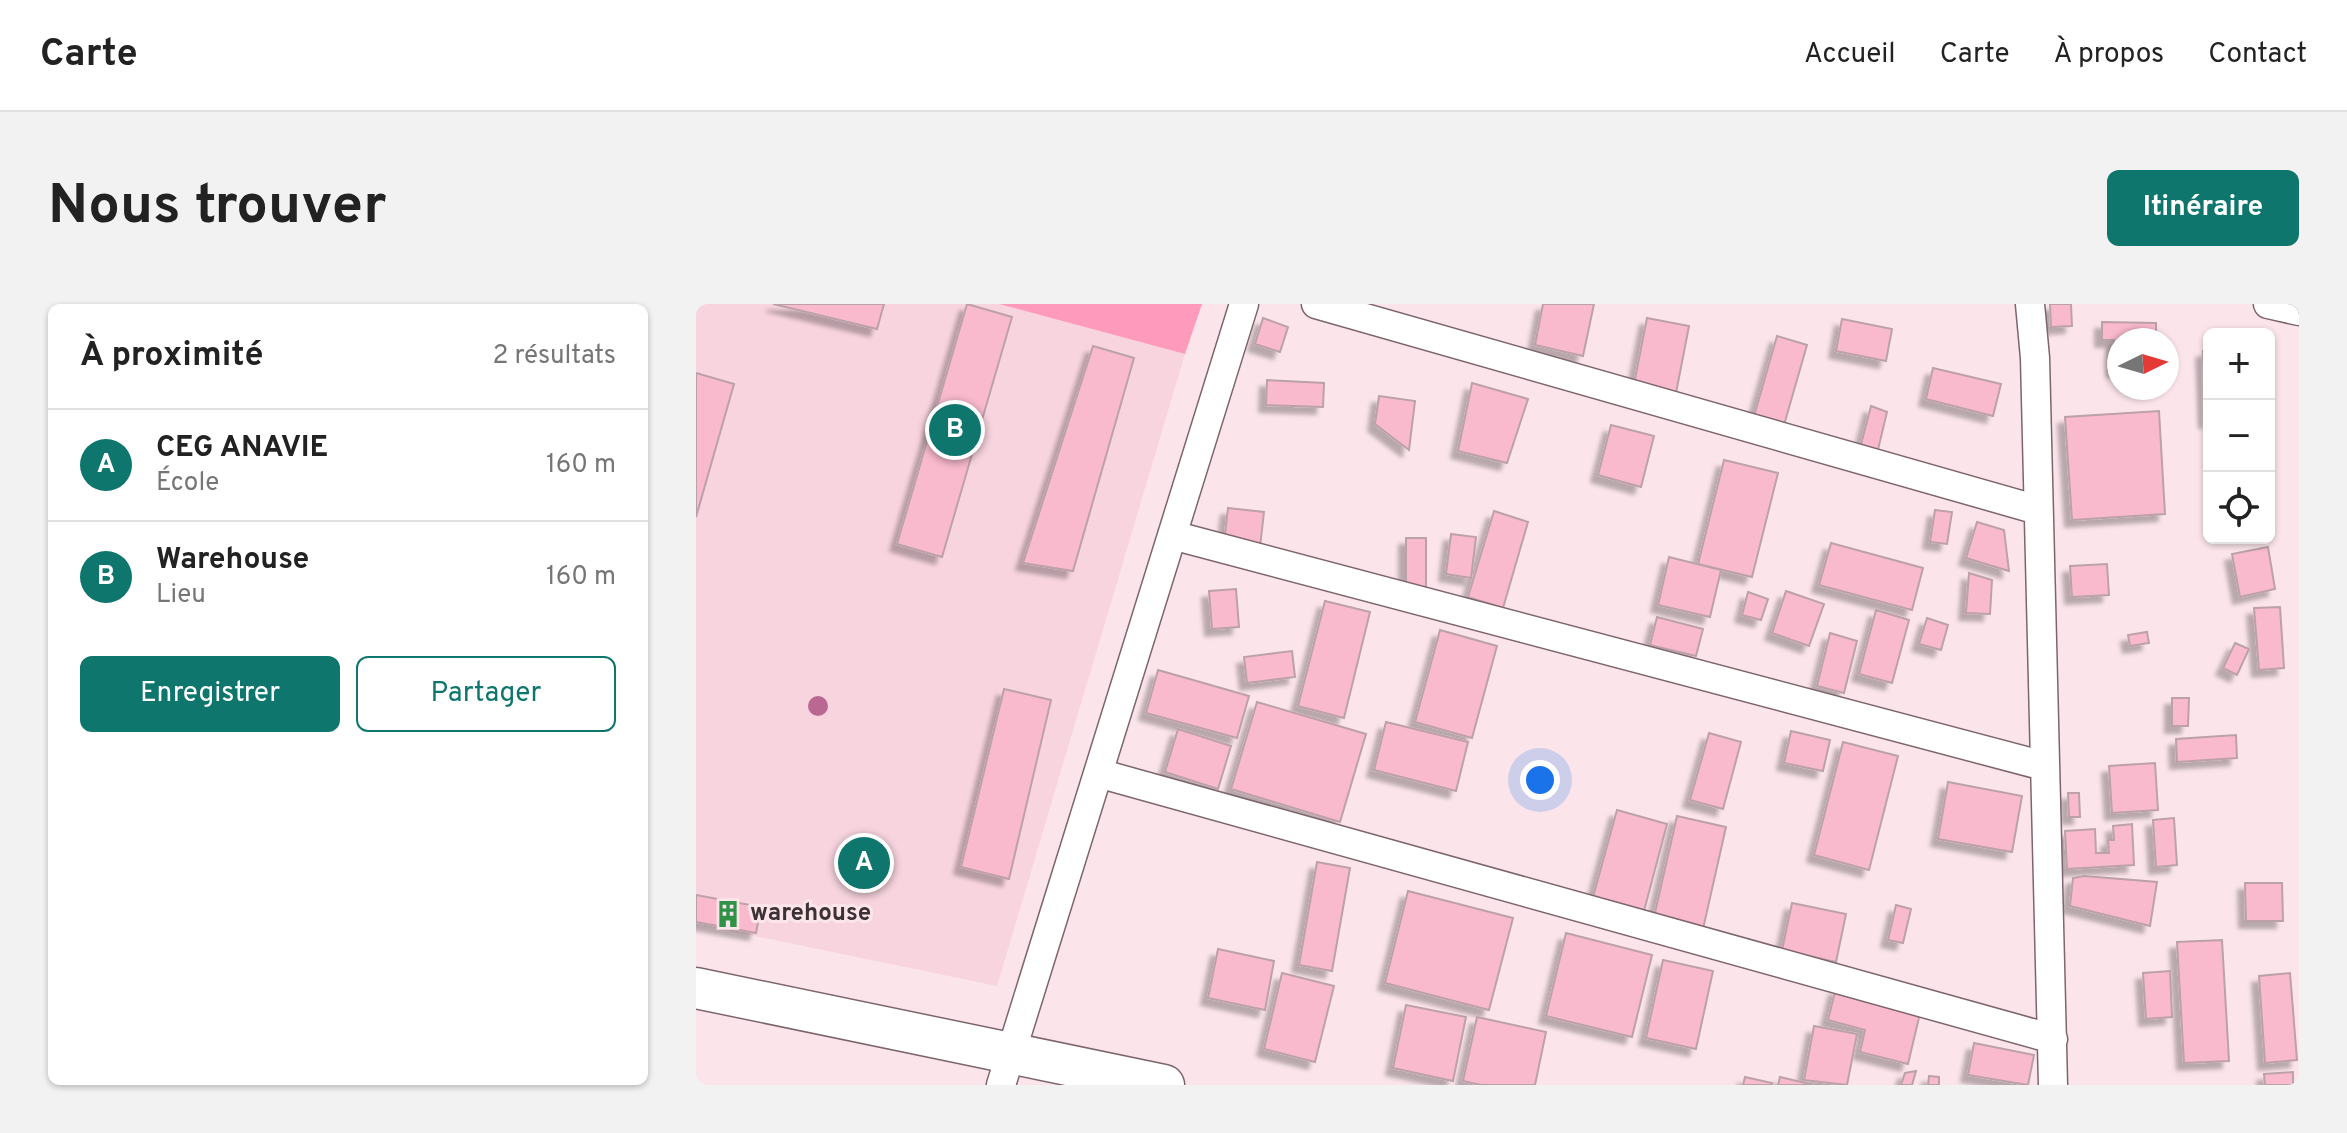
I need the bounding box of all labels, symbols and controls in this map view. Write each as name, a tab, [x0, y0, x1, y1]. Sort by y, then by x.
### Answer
text: Carte	[40, 31, 138, 80]
text: Accueil	[1804, 37, 1896, 73]
text: Carte	[1940, 37, 2010, 73]
text: À propos	[2054, 37, 2164, 73]
text: Contact	[2208, 37, 2307, 73]
button: Itinéraire	[2107, 170, 2299, 246]
text: Nous trouver	[48, 173, 387, 243]
north arrow	[2107, 328, 2179, 400]
map controls	[2203, 328, 2275, 544]
button: +	[2203, 328, 2275, 400]
text: À proximité	[80, 335, 263, 378]
text: 2 résultats	[492, 340, 616, 373]
pin: B	[929, 400, 981, 460]
button: −	[2203, 400, 2275, 472]
text: CEG ANAVIE	[156, 430, 328, 467]
text: A	[97, 449, 115, 482]
text: 160 m	[546, 449, 616, 482]
text: École	[156, 467, 219, 500]
button: locate	[2203, 472, 2275, 544]
text: Warehouse	[156, 542, 309, 579]
text: B	[97, 561, 115, 594]
text: 160 m	[546, 561, 616, 594]
text: Lieu	[156, 579, 206, 612]
button: Enregistrer	[80, 656, 340, 732]
button: Partager	[356, 656, 616, 732]
your location	[1520, 760, 1560, 800]
pin: A	[838, 833, 890, 893]
building icon: warehouse	[713, 899, 743, 929]
place label: warehouse	[750, 899, 871, 929]

